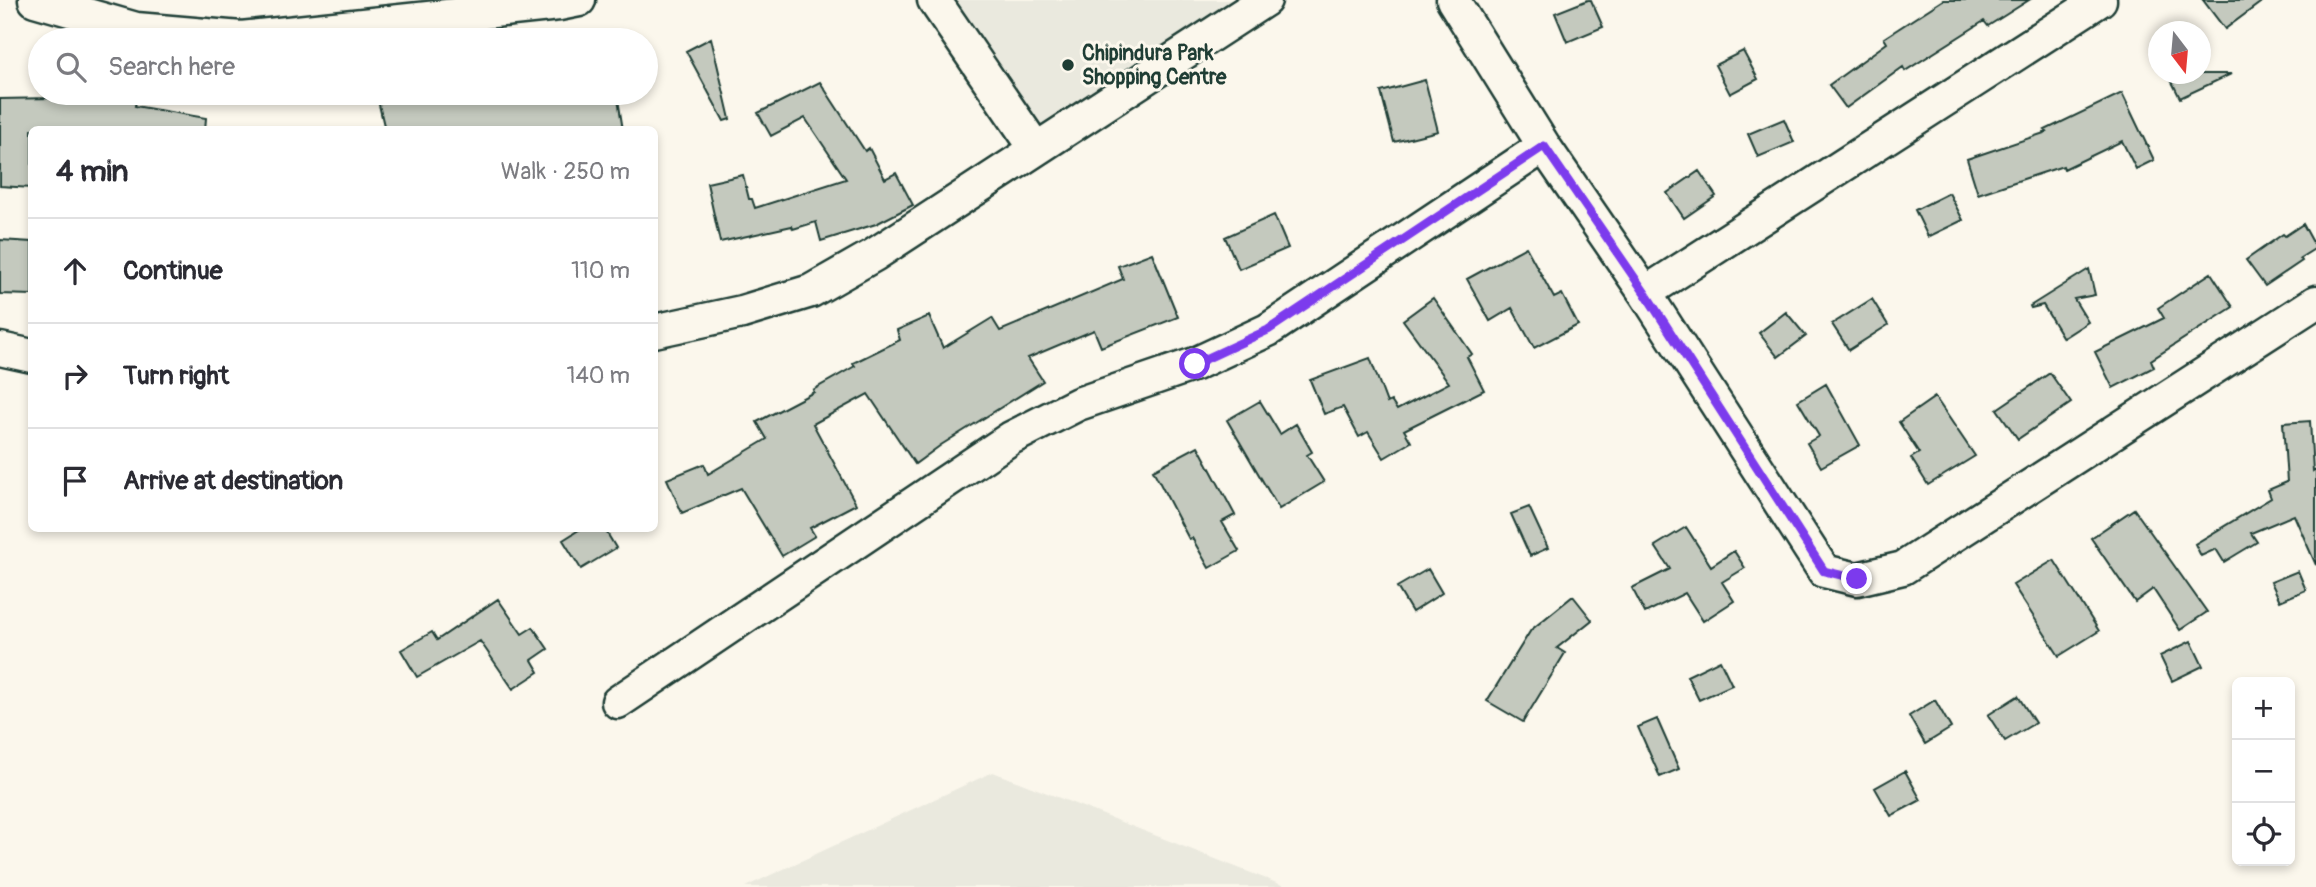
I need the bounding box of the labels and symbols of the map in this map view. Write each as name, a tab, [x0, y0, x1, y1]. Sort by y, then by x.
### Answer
north arrow	[2148, 21, 2211, 84]
place label: Chipindura Park Shopping Centre	[1082, 40, 1227, 91]
marker: Chipindura Park Shopping Centre	[1060, 57, 1076, 73]
route start	[1179, 348, 1210, 379]
route end	[1841, 563, 1872, 594]

